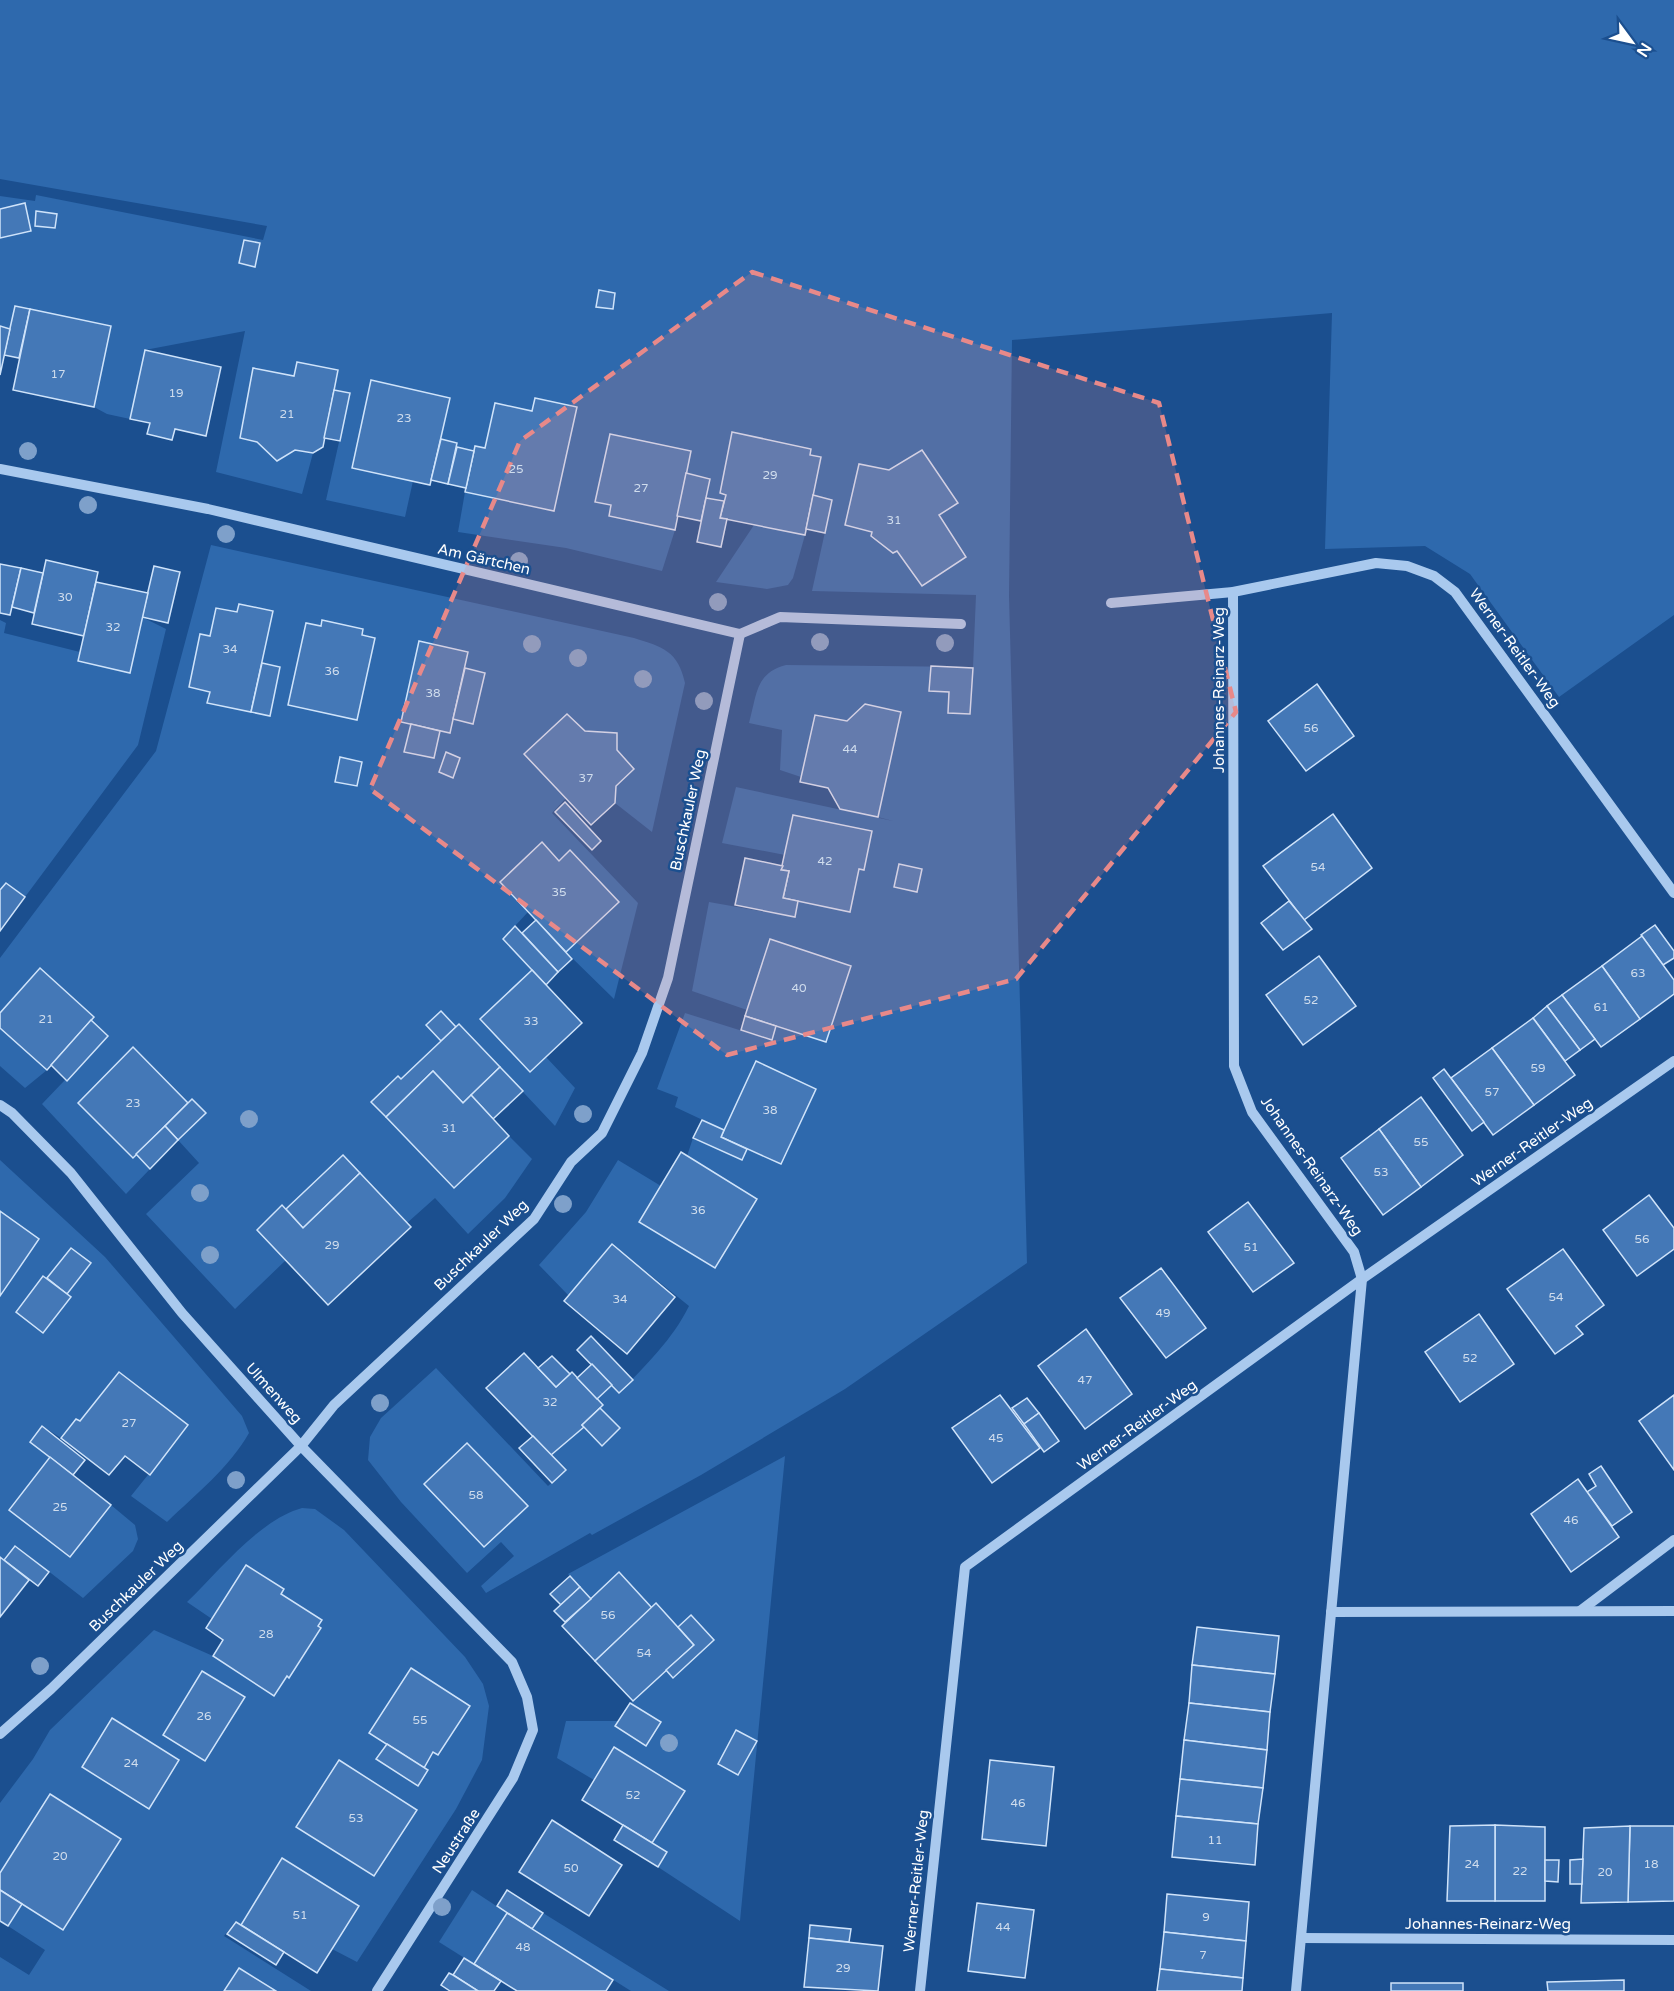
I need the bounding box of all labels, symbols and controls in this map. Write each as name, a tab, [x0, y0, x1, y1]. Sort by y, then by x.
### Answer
north arrow	[1602, 12, 1662, 72]
text: N	[1632, 39, 1656, 60]
house number: 17	[50, 367, 66, 381]
house number: 19	[168, 386, 184, 400]
house number: 21	[279, 407, 295, 421]
house number: 23	[396, 411, 412, 425]
house number: 25	[508, 462, 524, 476]
house number: 29	[762, 468, 778, 482]
house number: 27	[633, 481, 649, 495]
house number: 31	[886, 513, 902, 527]
street label: Am Gärtchen	[436, 540, 532, 578]
street label: Werner-Reitler-Weg	[1466, 585, 1564, 711]
house number: 30	[57, 590, 73, 604]
street label: Johannes-Reinarz-Weg	[1210, 607, 1228, 773]
house number: 32	[105, 620, 121, 634]
house number: 34	[222, 642, 238, 656]
house number: 36	[324, 664, 340, 678]
house number: 38	[425, 686, 441, 700]
house number: 56	[1303, 721, 1319, 735]
house number: 44	[842, 742, 858, 756]
street label: Buschkauler Weg	[666, 748, 710, 872]
house number: 37	[578, 771, 594, 785]
house number: 42	[817, 854, 833, 868]
house number: 54	[1310, 860, 1326, 874]
house number: 35	[551, 885, 567, 899]
house number: 63	[1630, 966, 1646, 980]
house number: 40	[791, 981, 807, 995]
house number: 52	[1303, 993, 1319, 1007]
house number: 61	[1593, 1000, 1609, 1014]
house number: 21	[38, 1012, 54, 1026]
house number: 33	[523, 1014, 539, 1028]
house number: 59	[1530, 1061, 1546, 1075]
house number: 57	[1484, 1085, 1500, 1099]
street label: Johannes-Reinarz-Weg	[1257, 1093, 1367, 1239]
street label: Werner-Reitler-Weg	[1468, 1094, 1596, 1190]
house number: 23	[125, 1096, 141, 1110]
house number: 38	[762, 1103, 778, 1117]
house number: 31	[441, 1121, 457, 1135]
house number: 55	[1413, 1135, 1429, 1149]
house number: 53	[1373, 1165, 1389, 1179]
street label: Buschkauler Weg	[430, 1196, 532, 1294]
house number: 36	[690, 1203, 706, 1217]
house number: 56	[1634, 1232, 1650, 1246]
house number: 29	[324, 1238, 340, 1252]
house number: 51	[1243, 1240, 1259, 1254]
house number: 54	[1548, 1290, 1564, 1304]
house number: 34	[612, 1292, 628, 1306]
house number: 49	[1155, 1306, 1171, 1320]
house number: 52	[1462, 1351, 1478, 1365]
street label: Ulmenweg	[242, 1359, 306, 1427]
house number: 47	[1077, 1373, 1093, 1387]
street label: Werner-Reitler-Weg	[1074, 1376, 1200, 1474]
house number: 32	[542, 1395, 558, 1409]
house number: 27	[121, 1416, 137, 1430]
house number: 45	[988, 1431, 1004, 1445]
house number: 58	[468, 1488, 484, 1502]
house number: 25	[52, 1500, 68, 1514]
house number: 46	[1563, 1513, 1579, 1527]
street label: Buschkauler Weg	[85, 1537, 187, 1635]
house number: 56	[600, 1608, 616, 1622]
house number: 28	[258, 1627, 274, 1641]
house number: 54	[636, 1646, 652, 1660]
house number: 26	[196, 1709, 212, 1723]
house number: 55	[412, 1713, 428, 1727]
house number: 24	[123, 1756, 139, 1770]
house number: 52	[625, 1788, 641, 1802]
house number: 46	[1010, 1796, 1026, 1810]
street label: Neustraße	[428, 1805, 484, 1877]
street label: Werner-Reitler-Weg	[900, 1809, 932, 1953]
house number: 53	[348, 1811, 364, 1825]
house number: 11	[1207, 1833, 1223, 1847]
house number: 20	[52, 1849, 68, 1863]
house number: 24	[1464, 1857, 1480, 1871]
house number: 18	[1643, 1857, 1659, 1871]
house number: 50	[563, 1861, 579, 1875]
house number: 22	[1512, 1864, 1528, 1878]
house number: 20	[1597, 1865, 1613, 1879]
house number: 51	[292, 1908, 308, 1922]
house number: 9	[1202, 1910, 1210, 1924]
street label: Johannes-Reinarz-Weg	[1405, 1915, 1571, 1933]
house number: 44	[995, 1920, 1011, 1934]
house number: 48	[515, 1940, 531, 1954]
house number: 7	[1199, 1948, 1207, 1962]
house number: 29	[835, 1961, 851, 1975]

